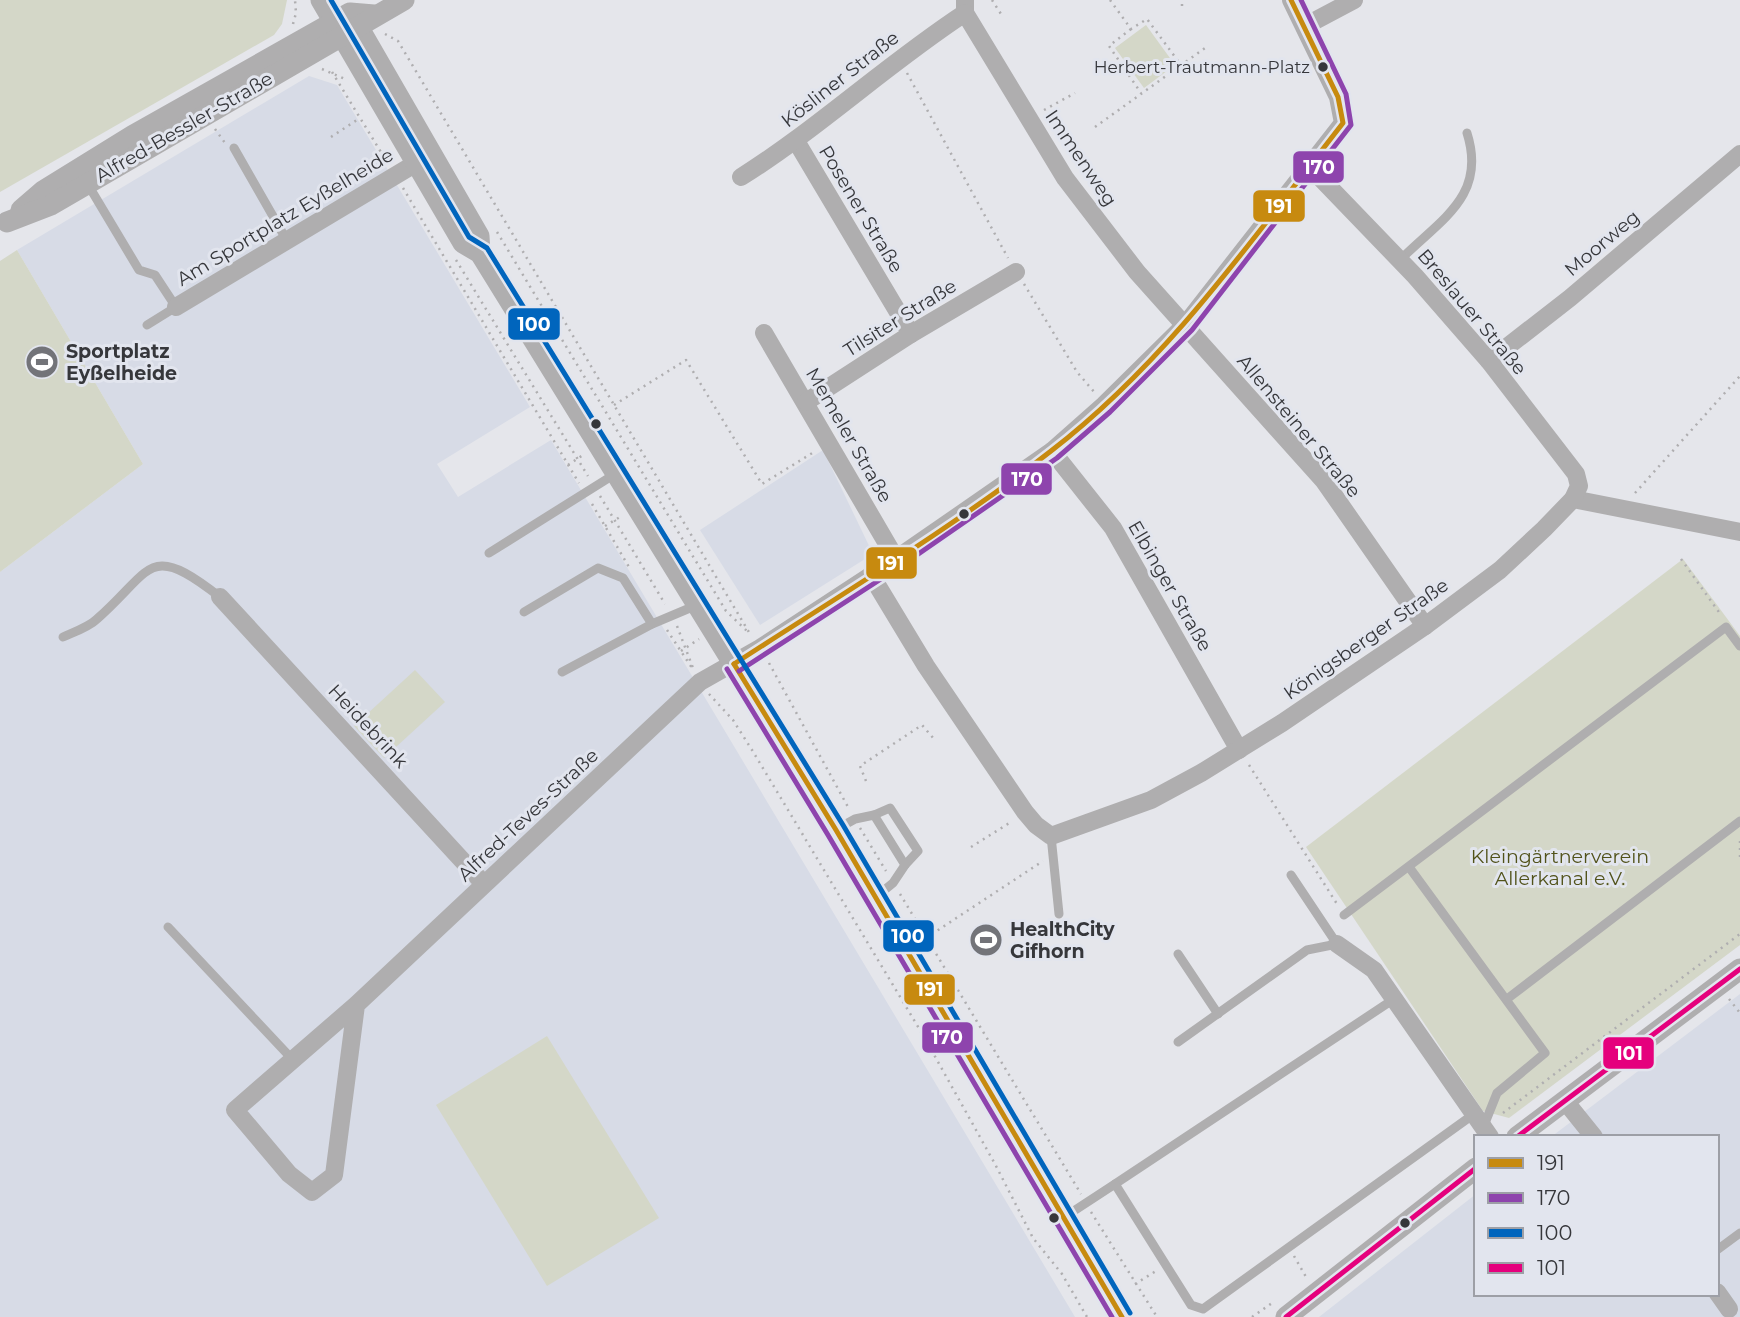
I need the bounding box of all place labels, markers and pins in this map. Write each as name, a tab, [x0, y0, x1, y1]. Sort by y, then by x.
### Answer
place label: Herbert-Trautmann-Platz	[1094, 57, 1310, 77]
marker: Herbert-Trautmann-Platz	[1316, 60, 1330, 74]
place label: Sportplatz Eyßelheide	[66, 340, 177, 385]
sports icon: Sportplatz Eyßelheide	[23, 343, 61, 381]
unlabelled marker	[589, 417, 603, 431]
unlabelled marker	[957, 507, 971, 521]
place label: HealthCity Gifhorn	[1010, 918, 1115, 963]
sports icon: HealthCity Gifhorn	[967, 921, 1005, 959]
unlabelled marker	[1047, 1211, 1061, 1225]
unlabelled marker	[1398, 1216, 1412, 1230]

